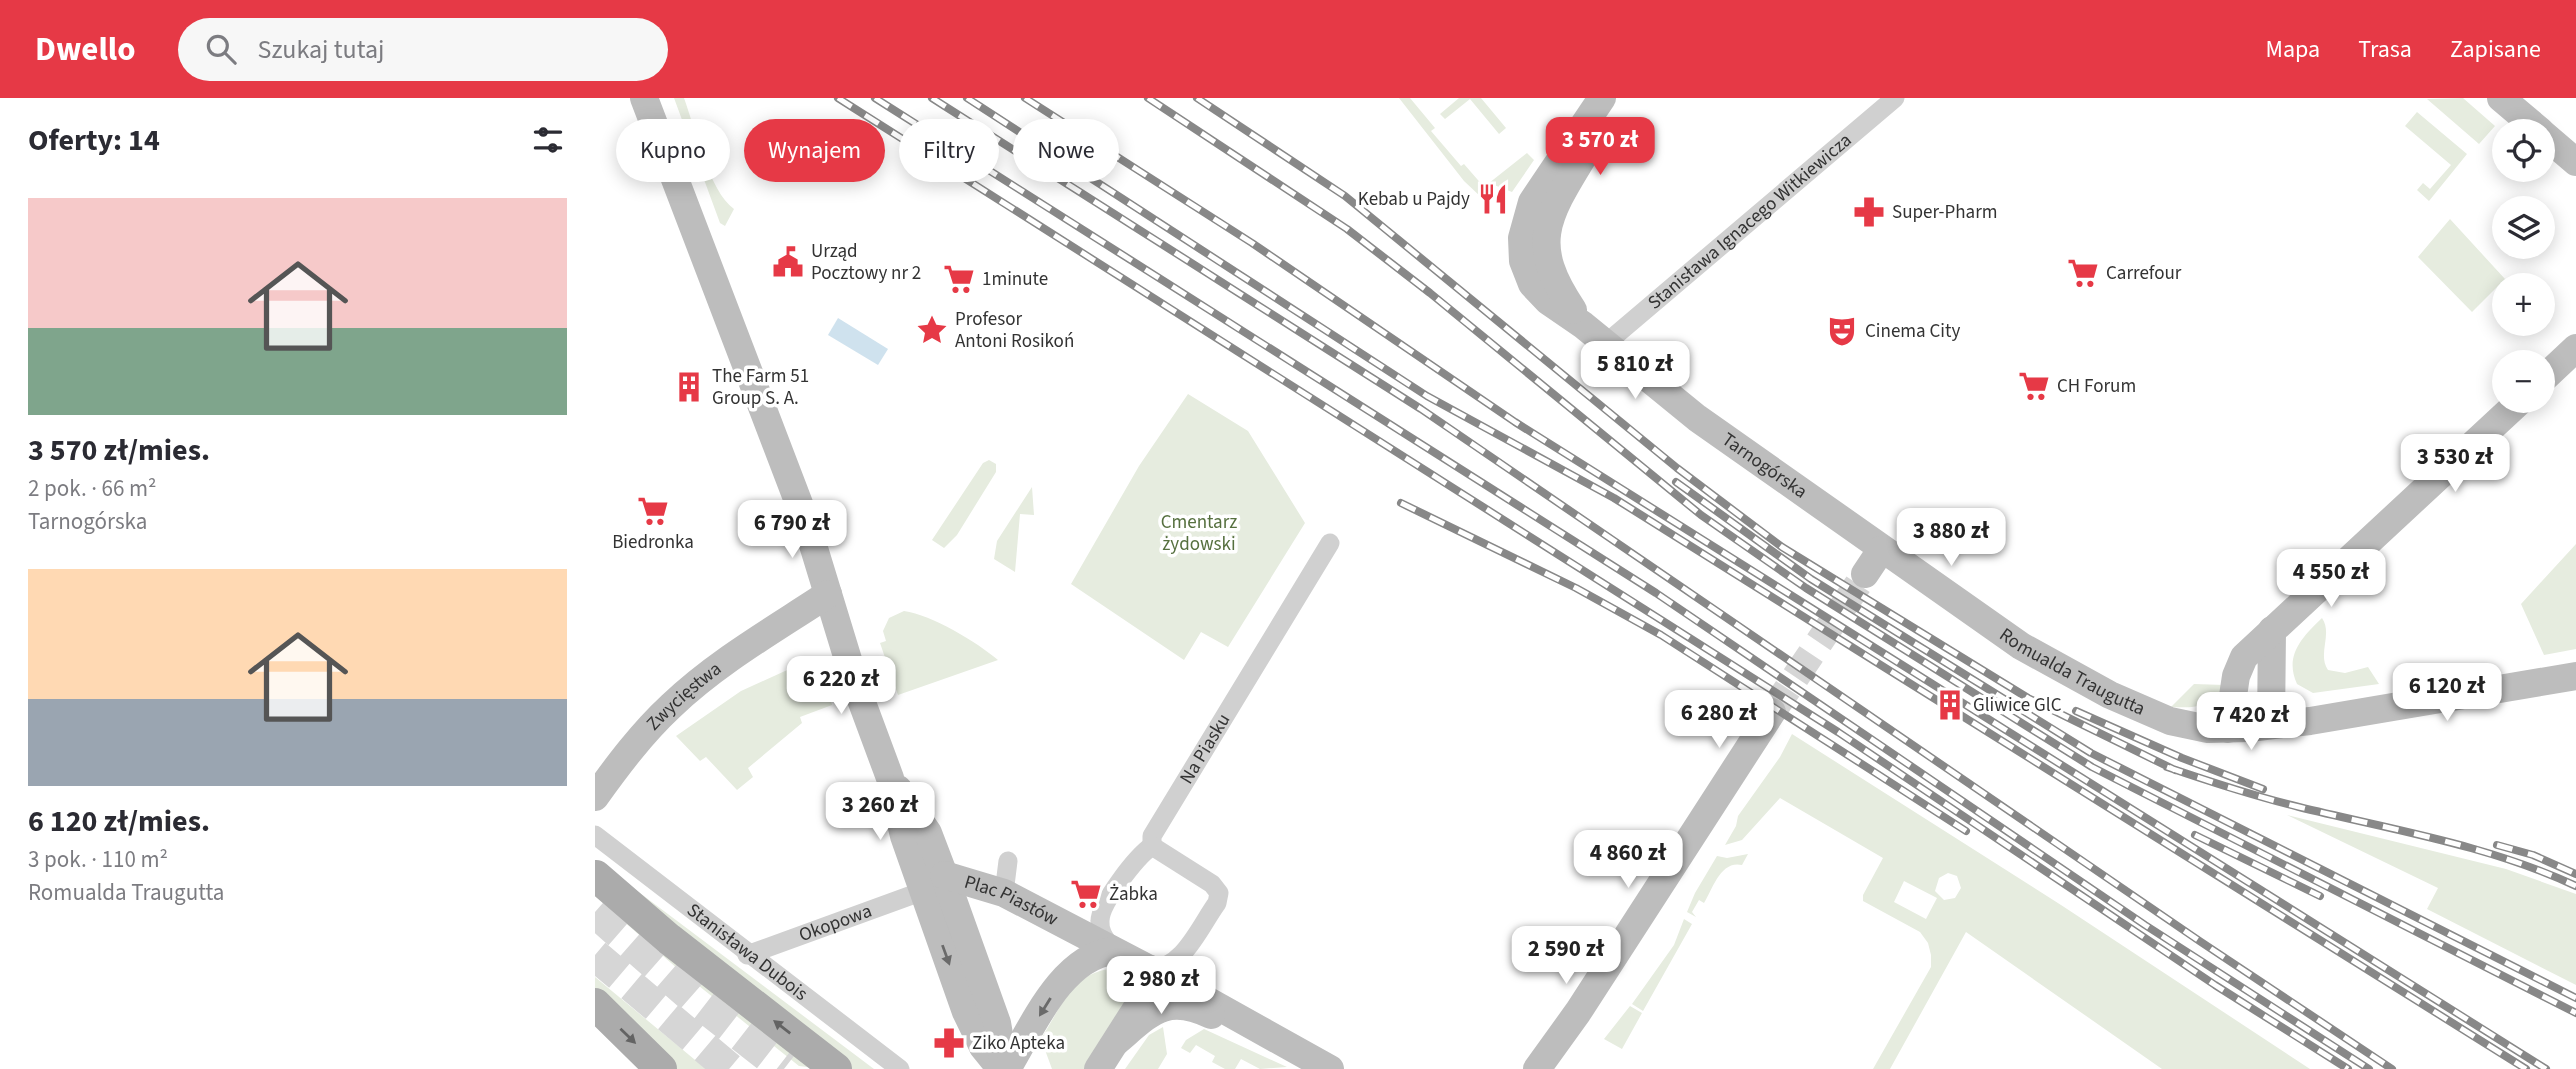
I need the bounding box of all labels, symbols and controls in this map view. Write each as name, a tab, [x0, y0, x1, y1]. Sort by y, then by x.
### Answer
search box	[178, 18, 668, 81]
text: Dwello	[35, 26, 136, 73]
icon: search	[202, 30, 240, 68]
text: Szukaj tutaj	[258, 31, 384, 68]
text: Mapa	[2266, 32, 2320, 67]
text: Trasa	[2358, 32, 2412, 67]
text: Zapisane	[2450, 32, 2541, 67]
pin: 3 570 zł	[1528, 118, 1672, 177]
text: Oferty: 14	[28, 119, 160, 162]
chip: Kupno	[616, 119, 730, 182]
chip: Wynajem	[744, 119, 885, 182]
chip: Filtry	[899, 119, 999, 182]
chip: Nowe	[1013, 119, 1119, 182]
map controls	[2492, 119, 2555, 413]
button: locate	[2492, 119, 2555, 182]
icon: filters	[529, 121, 567, 159]
text: 3 570 zł	[1562, 123, 1638, 156]
street label: Stanisława Ignacego Witkiewicza	[1642, 127, 1857, 316]
restaurant icon: Kebab u Pajdy	[1476, 182, 1510, 216]
place label: Kebab u Pajdy	[1358, 186, 1470, 213]
pharmacy icon: Super-Pharm	[1852, 195, 1886, 229]
button: layers	[2492, 196, 2555, 259]
place label: Super-Pharm	[1892, 199, 1998, 226]
place label: Urząd Pocztowy nr 2	[811, 238, 921, 287]
icon: home	[235, 243, 361, 369]
public building icon: Urząd Pocztowy nr 2	[771, 245, 805, 279]
supermarket icon: Carrefour	[2066, 256, 2100, 290]
place label: Carrefour	[2106, 260, 2182, 287]
supermarket icon: 1minute	[942, 262, 976, 296]
place label: 1minute	[982, 266, 1048, 293]
button: +	[2492, 273, 2555, 336]
place label: Profesor Antoni Rosikoń	[955, 306, 1074, 355]
place icon: Profesor Antoni Rosikoń	[915, 313, 949, 347]
theatre icon: Cinema City	[1825, 314, 1859, 348]
place label: Cinema City	[1865, 318, 1960, 345]
pin: 5 810 zł	[1563, 342, 1707, 401]
text: 5 810 zł	[1597, 347, 1673, 380]
button: −	[2492, 350, 2555, 413]
place label: The Farm 51 Group S. A.	[712, 363, 809, 412]
supermarket icon: CH Forum	[2017, 369, 2051, 403]
building icon: The Farm 51 Group S. A.	[672, 370, 706, 404]
place label: CH Forum	[2057, 373, 2136, 400]
street label: Tarnogórska	[1716, 426, 1813, 505]
text: 3 570 zł/mies.	[28, 429, 210, 472]
pin: 3 530 zł	[2383, 434, 2527, 494]
text: 3 530 zł	[2417, 440, 2493, 473]
text: 2 pok. · 66 m²	[28, 472, 157, 505]
supermarket icon: Biedronka	[636, 494, 670, 528]
pin: 6 790 zł	[720, 500, 864, 560]
text: Tarnogórska	[28, 505, 147, 538]
text: 6 790 zł	[754, 506, 830, 539]
pin: 3 880 zł	[1879, 508, 2023, 568]
park label: Cmentarz żydowski	[1161, 509, 1237, 558]
text: 3 880 zł	[1913, 514, 1989, 547]
place label: Biedronka	[612, 529, 694, 556]
pin: 4 550 zł	[2259, 550, 2403, 609]
text: 4 550 zł	[2293, 555, 2369, 588]
icon: home	[235, 614, 361, 740]
street label: Romualda Traugutta	[1994, 621, 2149, 722]
street label: Zwycięstwa	[640, 655, 727, 736]
pin: 6 220 zł	[769, 656, 913, 716]
text: 6 220 zł	[803, 662, 879, 695]
pin: 6 120 zł	[2375, 664, 2519, 723]
text: 6 120 zł	[2409, 669, 2485, 702]
building icon: Gliwice GlC	[1933, 688, 1967, 722]
pin: 6 280 zł	[1647, 690, 1791, 750]
place label: Gliwice GlC	[1973, 692, 2062, 719]
pin: 7 420 zł	[2179, 692, 2323, 752]
text: 6 280 zł	[1681, 696, 1757, 729]
text: 7 420 zł	[2213, 698, 2289, 731]
street label: Na Piasku	[1173, 708, 1237, 789]
pin: 3 260 zł	[808, 782, 952, 842]
text: 3 260 zł	[842, 788, 918, 821]
text: 6 120 zł/mies.	[28, 800, 210, 843]
pin: 4 860 zł	[1556, 830, 1700, 890]
text: 4 860 zł	[1590, 836, 1666, 869]
text: 3 pok. · 110 m²	[28, 843, 168, 876]
street label: Plac Piastów	[961, 868, 1063, 933]
text: Romualda Traugutta	[28, 876, 224, 909]
supermarket icon: Żabka	[1069, 877, 1103, 911]
place label: Żabka	[1109, 881, 1158, 908]
street label: Stanisława Dubois	[681, 897, 813, 1007]
street label: Okopowa	[795, 897, 876, 949]
pin: 2 590 zł	[1494, 926, 1638, 986]
text: 2 590 zł	[1528, 932, 1604, 965]
one-way arrow	[941, 944, 952, 965]
pin: 2 980 zł	[1089, 956, 1233, 1016]
text: 2 980 zł	[1123, 962, 1199, 995]
one-way arrow	[1039, 998, 1052, 1017]
one-way arrow	[773, 1021, 791, 1035]
pharmacy icon: Ziko Apteka	[932, 1026, 966, 1060]
one-way arrow	[619, 1028, 636, 1044]
place label: Ziko Apteka	[972, 1030, 1065, 1057]

